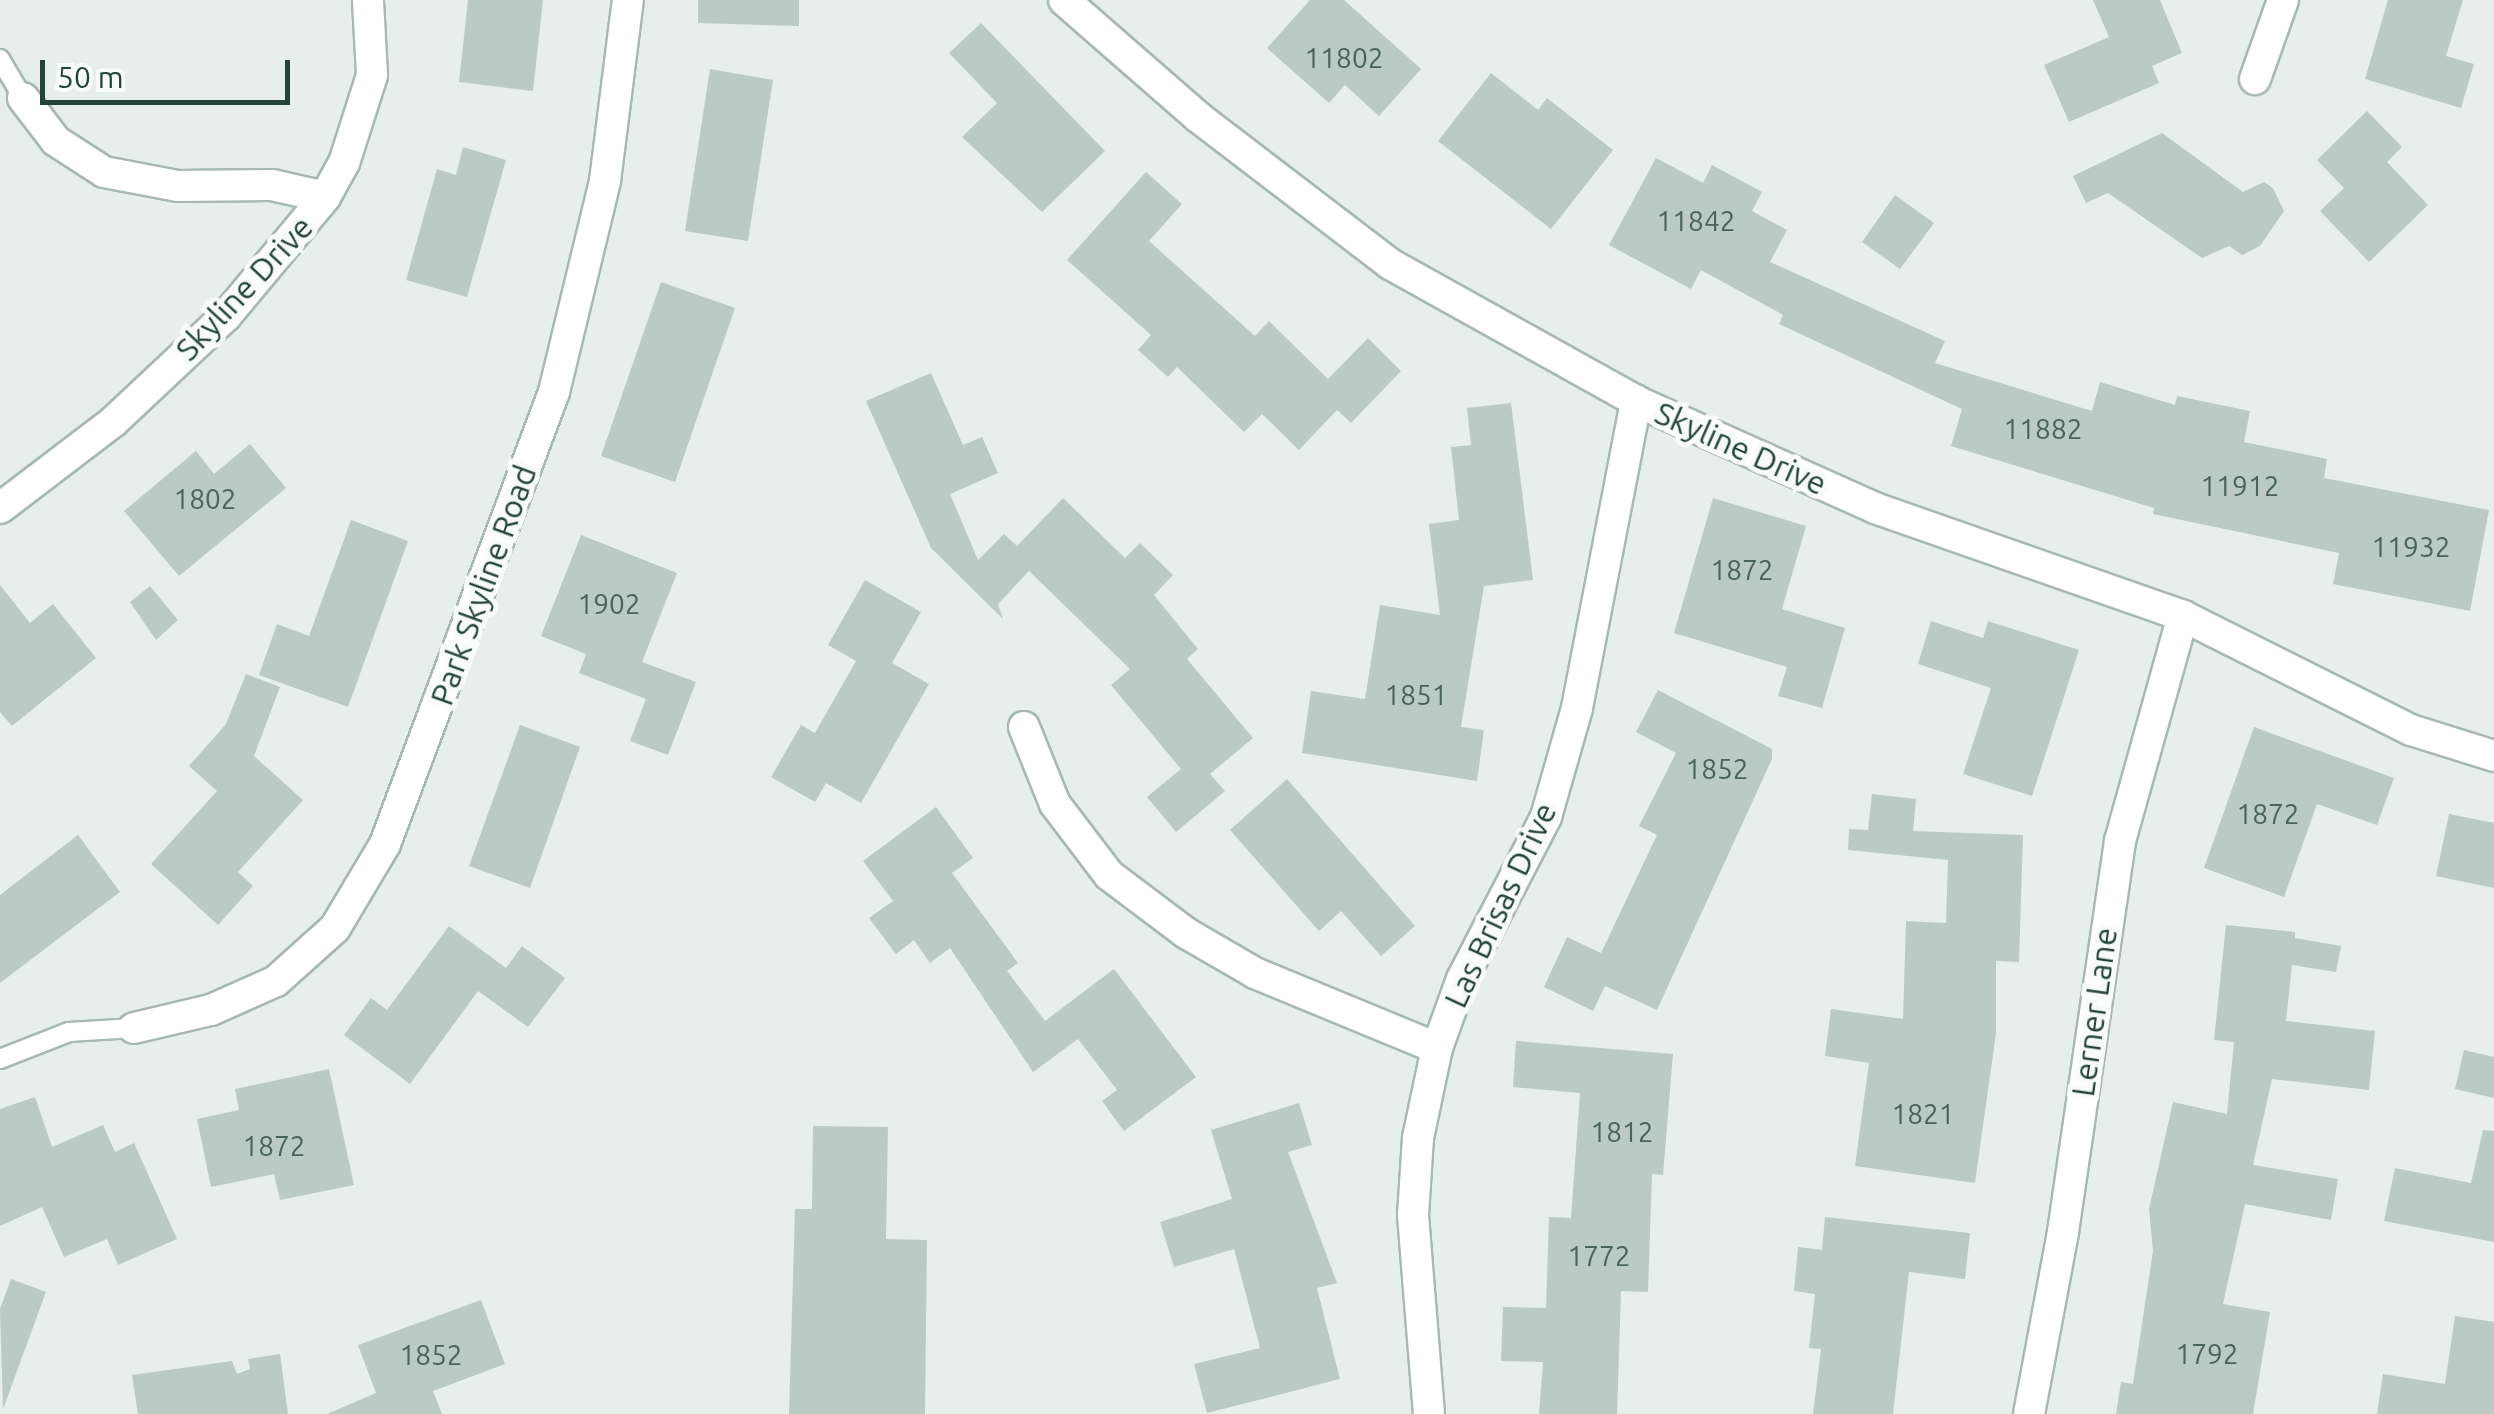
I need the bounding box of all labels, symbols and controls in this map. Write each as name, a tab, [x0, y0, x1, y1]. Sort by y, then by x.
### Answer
scale bar	[45, 40, 295, 102]
house number: 11802	[1305, 41, 1383, 75]
text: 50 m	[57, 60, 124, 94]
house number: 11842	[1657, 204, 1735, 238]
street label: Skyline Drive	[167, 208, 321, 368]
street label: Skyline Drive	[1649, 393, 1833, 503]
house number: 11882	[2004, 412, 2082, 446]
street label: Park Skyline Road	[422, 460, 544, 710]
house number: 11912	[2201, 469, 2279, 503]
house number: 1802	[173, 482, 237, 516]
house number: 11932	[2372, 530, 2450, 564]
house number: 1872	[1710, 553, 1774, 587]
house number: 1902	[577, 587, 641, 621]
house number: 1851	[1384, 678, 1448, 712]
house number: 1852	[1685, 752, 1749, 786]
street label: Las Brisas Drive	[1436, 797, 1564, 1013]
house number: 1872	[2236, 797, 2300, 831]
street label: Lerner Lane	[2063, 925, 2125, 1099]
house number: 1821	[1891, 1097, 1955, 1131]
house number: 1812	[1590, 1115, 1654, 1149]
house number: 1872	[242, 1129, 306, 1163]
house number: 1772	[1567, 1239, 1631, 1273]
house number: 1792	[2175, 1337, 2239, 1371]
house number: 1852	[399, 1338, 463, 1372]

